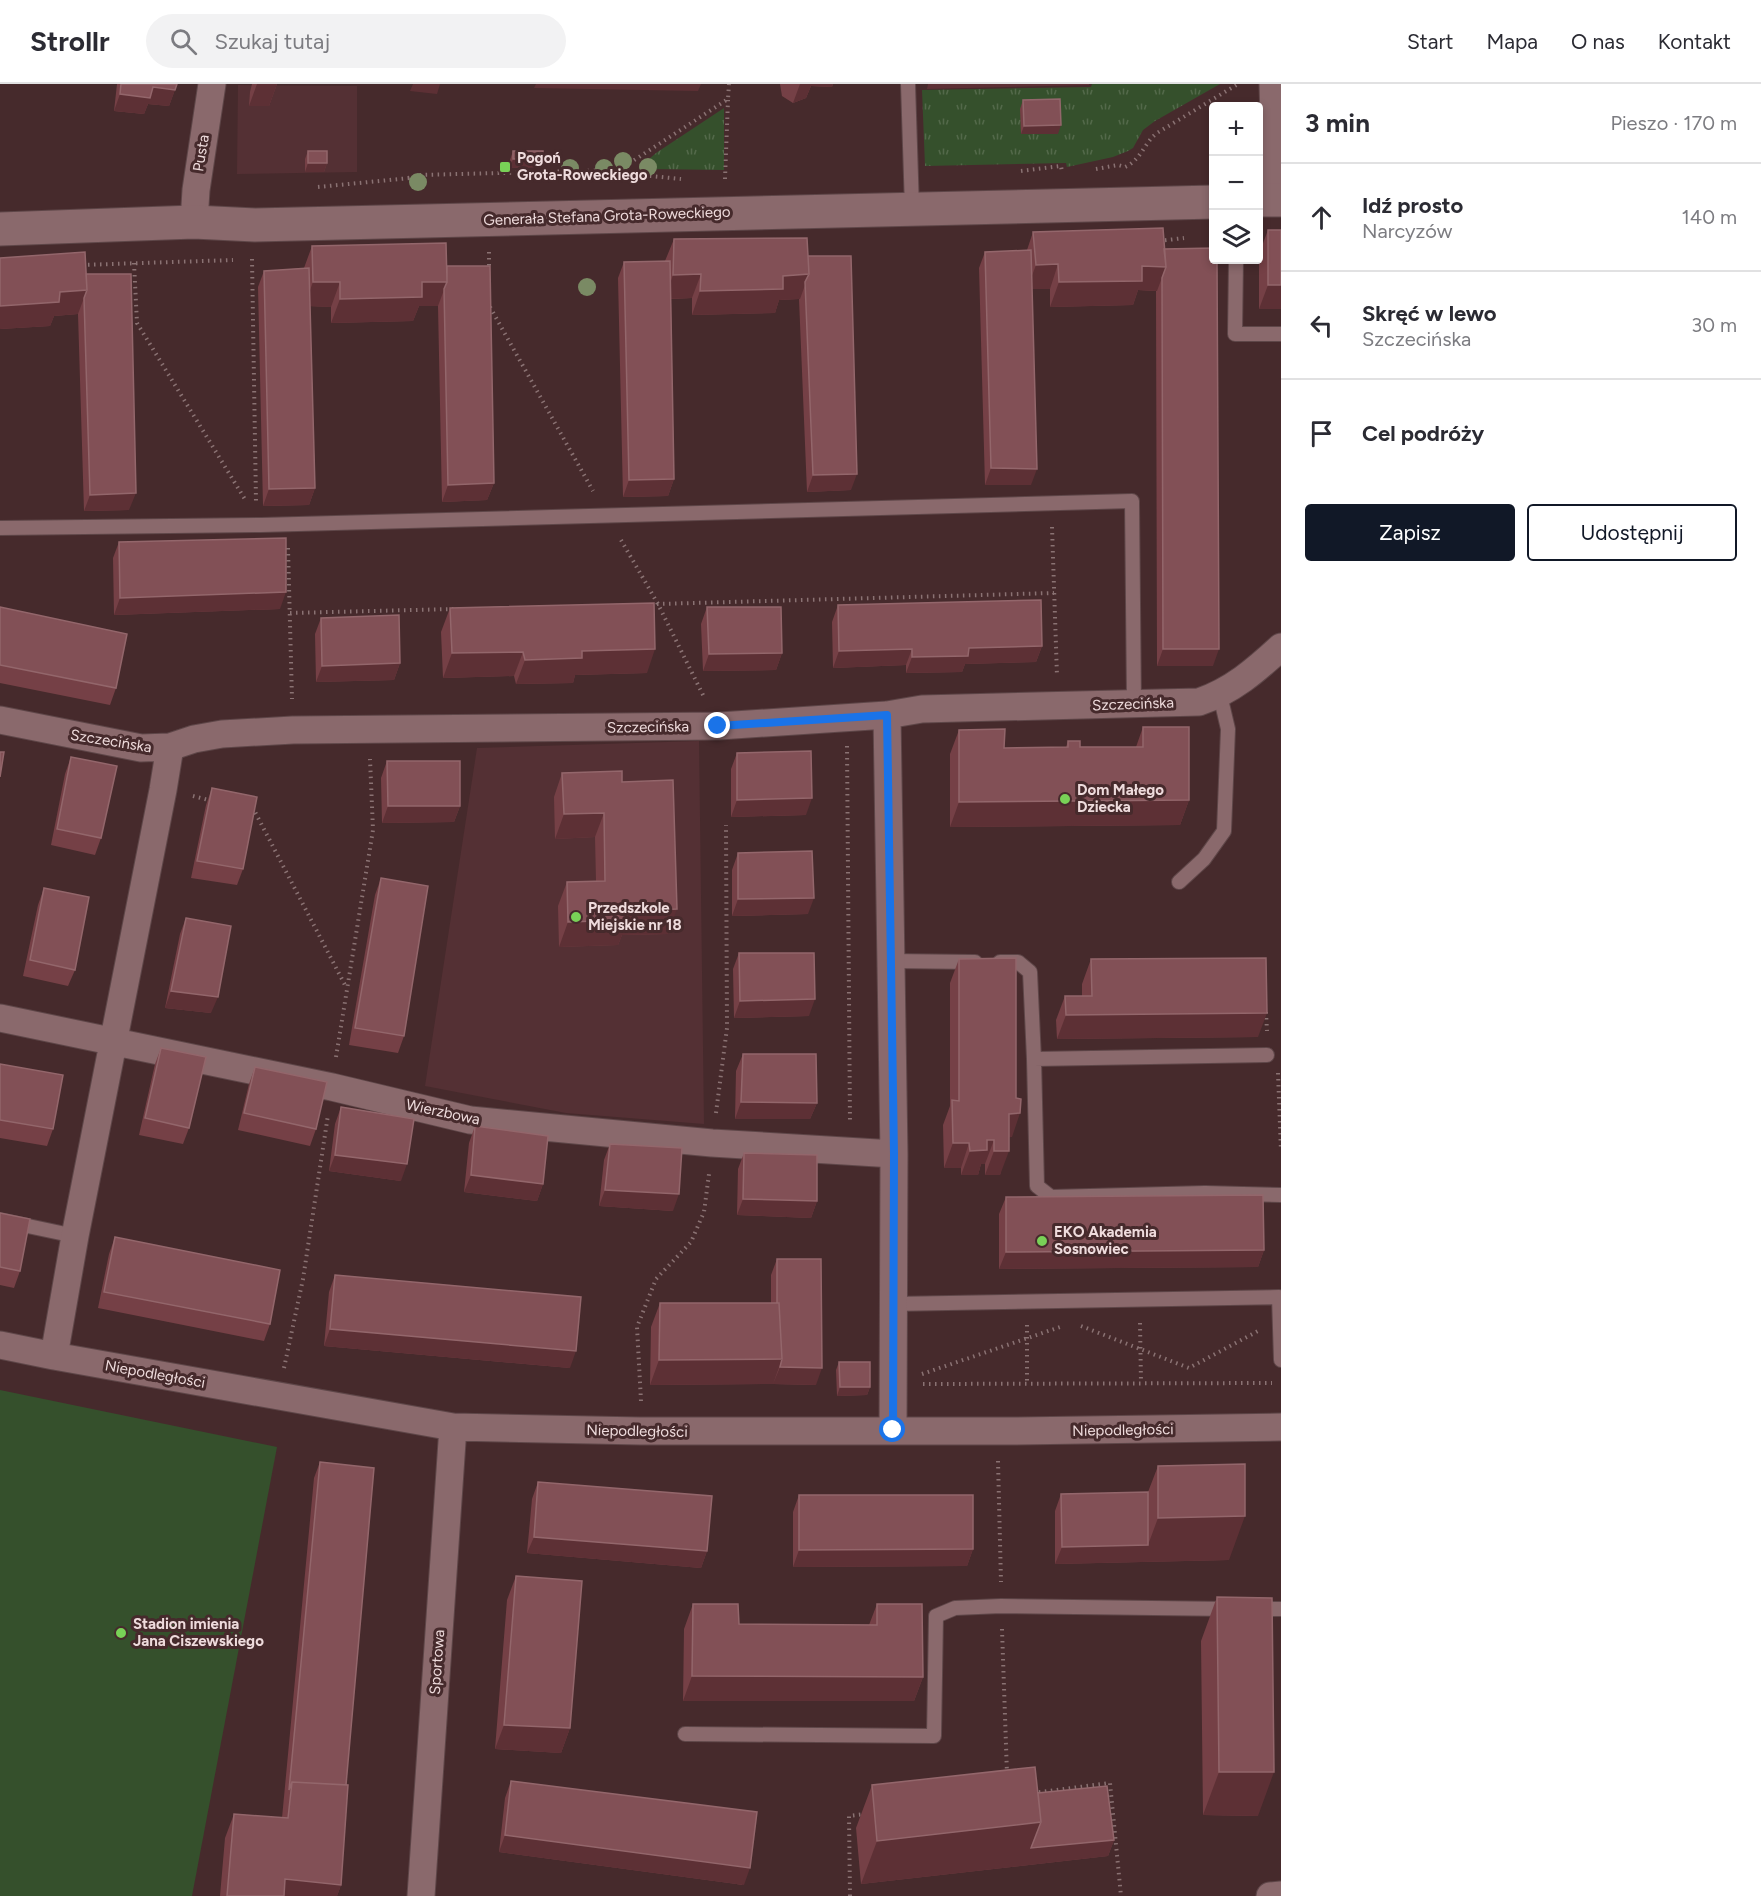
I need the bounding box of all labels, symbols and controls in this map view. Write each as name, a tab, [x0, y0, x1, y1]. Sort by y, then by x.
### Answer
search box	[146, 14, 566, 68]
text: Strollr	[30, 24, 110, 58]
icon: search	[167, 25, 200, 58]
text: Szukaj tutaj	[215, 28, 330, 55]
text: Start	[1407, 29, 1453, 54]
text: Mapa	[1486, 29, 1538, 54]
text: O nas	[1571, 29, 1625, 54]
text: Kontakt	[1658, 29, 1731, 54]
map controls	[1209, 102, 1263, 264]
button: +	[1209, 102, 1263, 156]
text: 3 min	[1305, 107, 1370, 139]
text: Pieszo · 170 m	[1610, 111, 1737, 135]
street label: Pusta	[189, 133, 213, 173]
place label: Pogoń Grota-Roweckiego	[517, 149, 648, 184]
button: −	[1209, 156, 1263, 210]
marker: Pogoń Grota-Roweckiego	[498, 160, 512, 174]
text: Idź prosto	[1362, 192, 1463, 219]
icon: ahead	[1305, 201, 1338, 234]
street label: Generała Stefana Grota-Roweckiego	[483, 203, 731, 229]
text: 140 m	[1682, 205, 1737, 229]
button: layers	[1209, 210, 1263, 264]
text: Narcyzów	[1362, 219, 1452, 243]
text: Skręć w lewo	[1362, 300, 1497, 327]
icon: left	[1305, 309, 1338, 342]
text: 30 m	[1691, 313, 1737, 337]
text: Szczecińska	[1362, 327, 1471, 351]
icon: arrive	[1305, 417, 1338, 450]
text: Cel podróży	[1362, 420, 1484, 447]
button: Zapisz	[1305, 504, 1515, 561]
button: Udostępnij	[1527, 504, 1737, 561]
street label: Szczecińska	[1092, 694, 1174, 714]
route end	[704, 712, 730, 738]
street label: Szczecińska	[607, 717, 689, 737]
street label: Szczecińska	[69, 726, 153, 756]
place label: Dom Małego Dziecka	[1077, 781, 1164, 816]
marker: Dom Małego Dziecka	[1058, 792, 1072, 806]
place label: Przedszkole Miejskie nr 18	[588, 899, 682, 934]
marker: Przedszkole Miejskie nr 18	[569, 910, 583, 924]
street label: Wierzbowa	[404, 1095, 482, 1129]
place label: EKO Akademia Sosnowiec	[1054, 1223, 1157, 1258]
marker: EKO Akademia Sosnowiec	[1035, 1234, 1049, 1248]
street label: Niepodległości	[103, 1356, 207, 1392]
route start	[879, 1416, 905, 1442]
street label: Niepodległości	[1072, 1420, 1174, 1440]
street label: Niepodległości	[586, 1421, 688, 1441]
place label: Stadion imienia Jana Ciszewskiego	[133, 1615, 264, 1650]
marker: Stadion imienia Jana Ciszewskiego	[114, 1626, 128, 1640]
street label: Sportowa	[426, 1629, 448, 1695]

